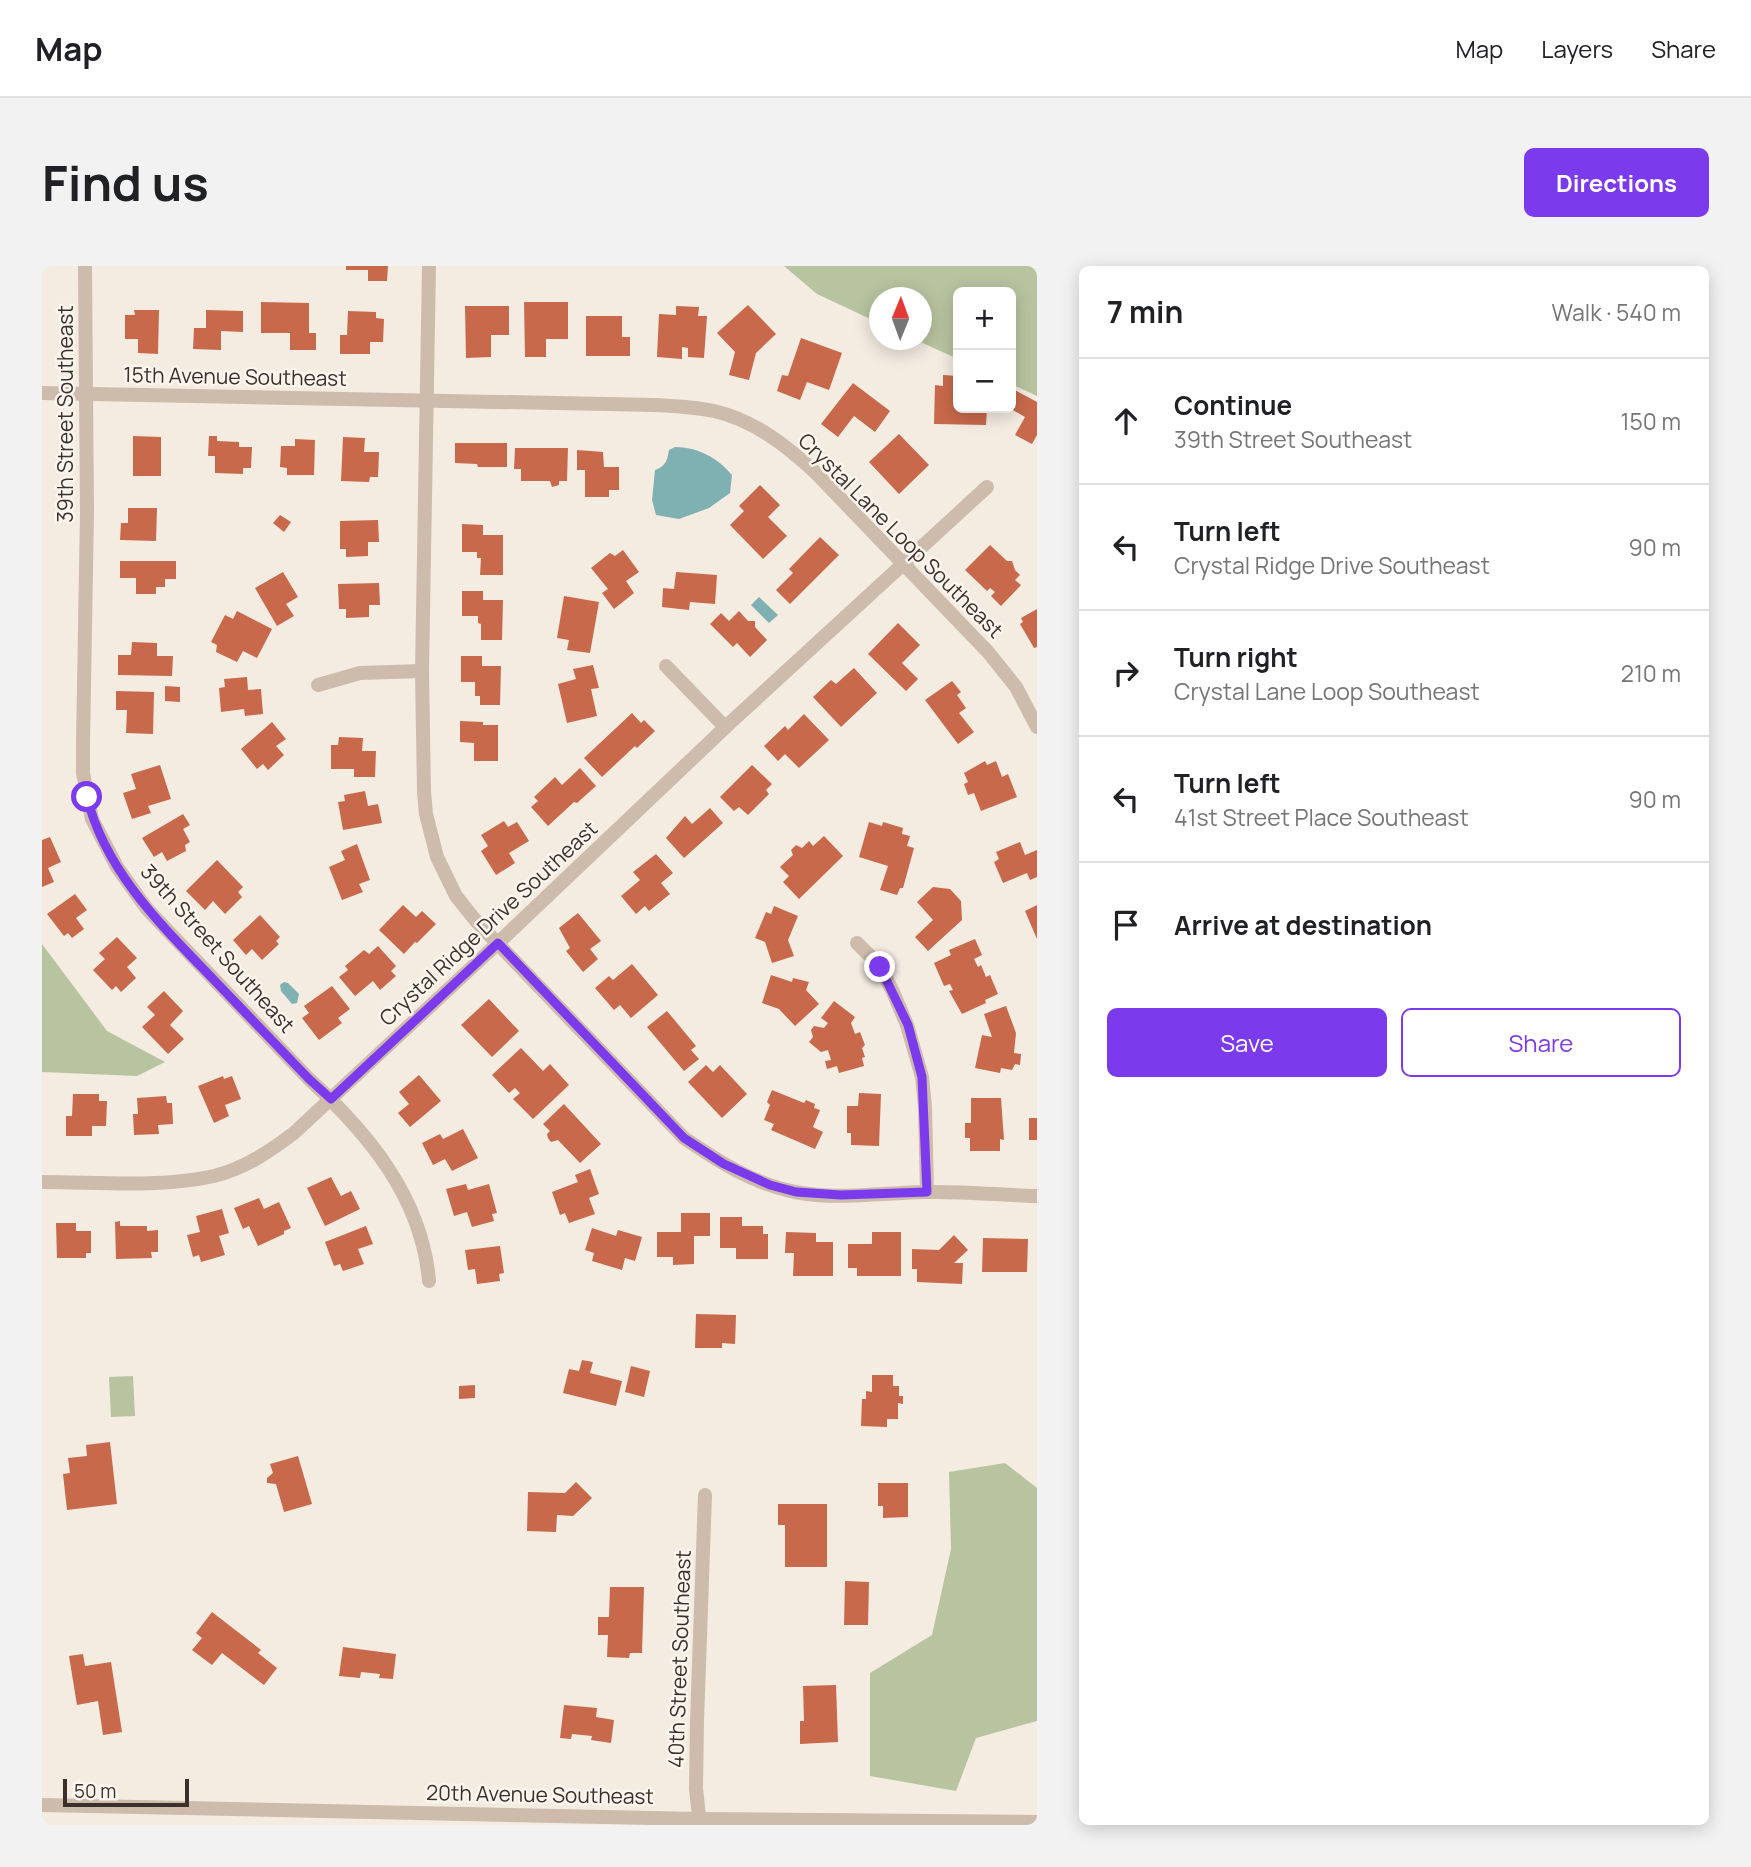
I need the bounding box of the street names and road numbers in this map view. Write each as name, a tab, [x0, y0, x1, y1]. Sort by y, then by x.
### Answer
street label: 39th Street Southeast	[51, 305, 79, 523]
street label: 15th Avenue Southeast	[123, 360, 347, 392]
street label: Crystal Lane Loop Southeast	[792, 426, 1010, 644]
street label: Crystal Ridge Drive Southeast	[373, 814, 603, 1032]
street label: 39th Street Southeast	[135, 858, 301, 1038]
street label: 40th Street Southeast	[661, 1550, 697, 1768]
street label: 20th Avenue Southeast	[426, 1778, 654, 1810]

